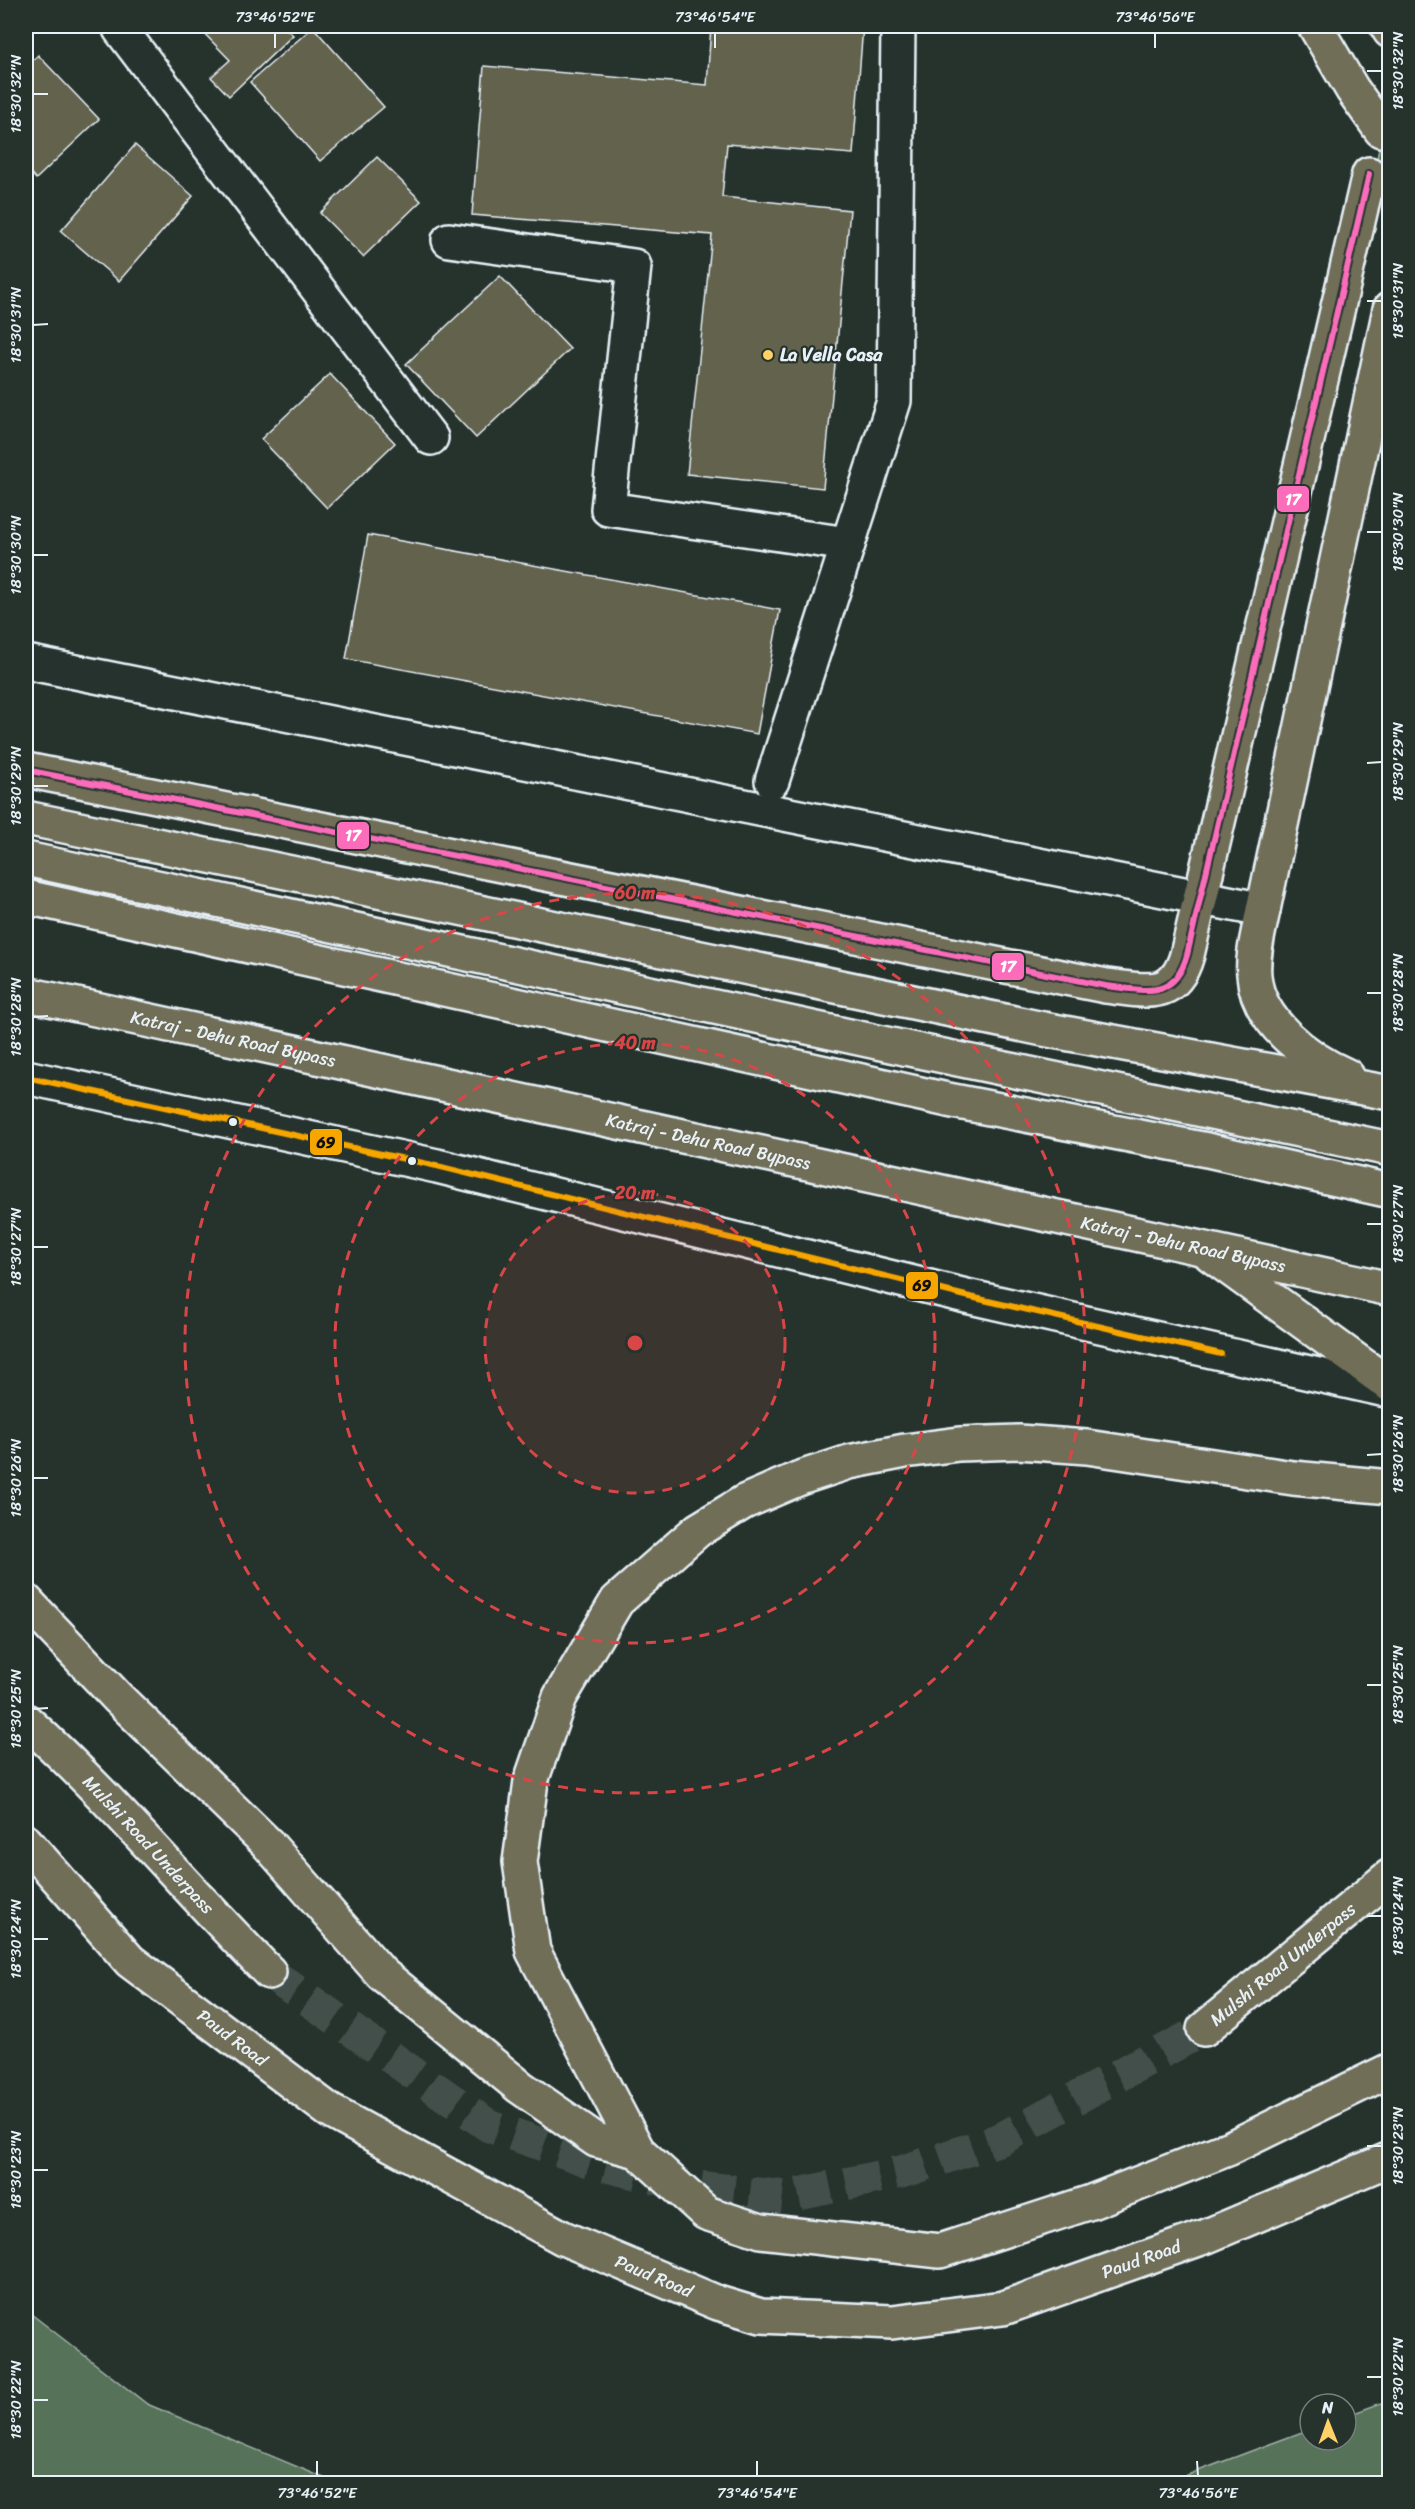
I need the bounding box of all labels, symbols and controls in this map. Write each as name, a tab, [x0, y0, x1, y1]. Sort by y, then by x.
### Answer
text: 73°46'52"E	[235, 4, 316, 30]
text: 73°46'54"E	[675, 4, 757, 30]
text: 73°46'56"E	[1116, 4, 1196, 30]
text: 18°30'32"N	[1385, 31, 1411, 110]
text: 18°30'32"N	[3, 54, 29, 133]
text: 18°30'31"N	[1385, 262, 1411, 339]
text: 18°30'31"N	[3, 286, 29, 363]
place label: La Vella Casa	[780, 339, 883, 371]
marker: La Vella Casa	[761, 348, 775, 362]
line badge: 17	[1276, 485, 1310, 513]
text: 17	[1285, 485, 1303, 514]
text: 18°30'30"N	[1385, 492, 1411, 572]
text: 18°30'30"N	[3, 515, 29, 595]
text: 18°30'29"N	[1385, 722, 1411, 802]
text: 18°30'29"N	[3, 746, 29, 826]
line badge: 17	[336, 821, 370, 850]
text: 17	[345, 821, 363, 850]
text: 60 m	[614, 877, 655, 909]
line badge: 17	[991, 952, 1025, 981]
text: 17	[1000, 952, 1018, 981]
text: 18°30'28"N	[1385, 953, 1411, 1033]
text: 18°30'28"N	[3, 977, 29, 1057]
street label: Katraj - Dehu Road Bypass	[128, 1001, 339, 1077]
text: 40 m	[613, 1027, 656, 1059]
street label: Katraj - Dehu Road Bypass	[603, 1104, 814, 1179]
unlabelled marker	[227, 1116, 239, 1128]
line badge: 69	[309, 1128, 343, 1156]
text: 69	[316, 1128, 336, 1157]
unlabelled marker	[406, 1155, 418, 1167]
text: 20 m	[614, 1177, 655, 1209]
text: 18°30'27"N	[1385, 1184, 1411, 1264]
text: 18°30'27"N	[3, 1207, 29, 1287]
street label: Katraj - Dehu Road Bypass	[1078, 1207, 1289, 1282]
line badge: 69	[905, 1271, 939, 1300]
text: 69	[912, 1271, 932, 1300]
centre of rings	[625, 1333, 645, 1353]
text: 18°30'26"N	[1385, 1414, 1411, 1494]
text: 18°30'26"N	[3, 1438, 29, 1518]
text: 18°30'25"N	[1385, 1645, 1411, 1725]
text: 18°30'25"N	[3, 1669, 29, 1749]
street label: Mulshi Road Underpass	[75, 1767, 223, 1923]
text: 18°30'24"N	[1385, 1875, 1411, 1956]
street label: Mulshi Road Underpass	[1202, 1894, 1364, 2034]
text: 18°30'24"N	[3, 1898, 29, 1979]
street label: Paud Road	[190, 2000, 276, 2076]
text: 18°30'23"N	[1385, 2106, 1411, 2185]
text: 18°30'23"N	[3, 2130, 29, 2209]
street label: Paud Road	[1097, 2230, 1187, 2288]
street label: Paud Road	[610, 2245, 699, 2307]
text: 18°30'22"N	[1385, 2337, 1411, 2417]
text: 18°30'22"N	[3, 2360, 29, 2440]
north arrow	[1298, 2392, 1358, 2452]
text: N	[1321, 2393, 1334, 2422]
text: 73°46'52"E	[277, 2480, 358, 2506]
text: 73°46'54"E	[717, 2480, 799, 2506]
text: 73°46'56"E	[1159, 2480, 1239, 2506]

